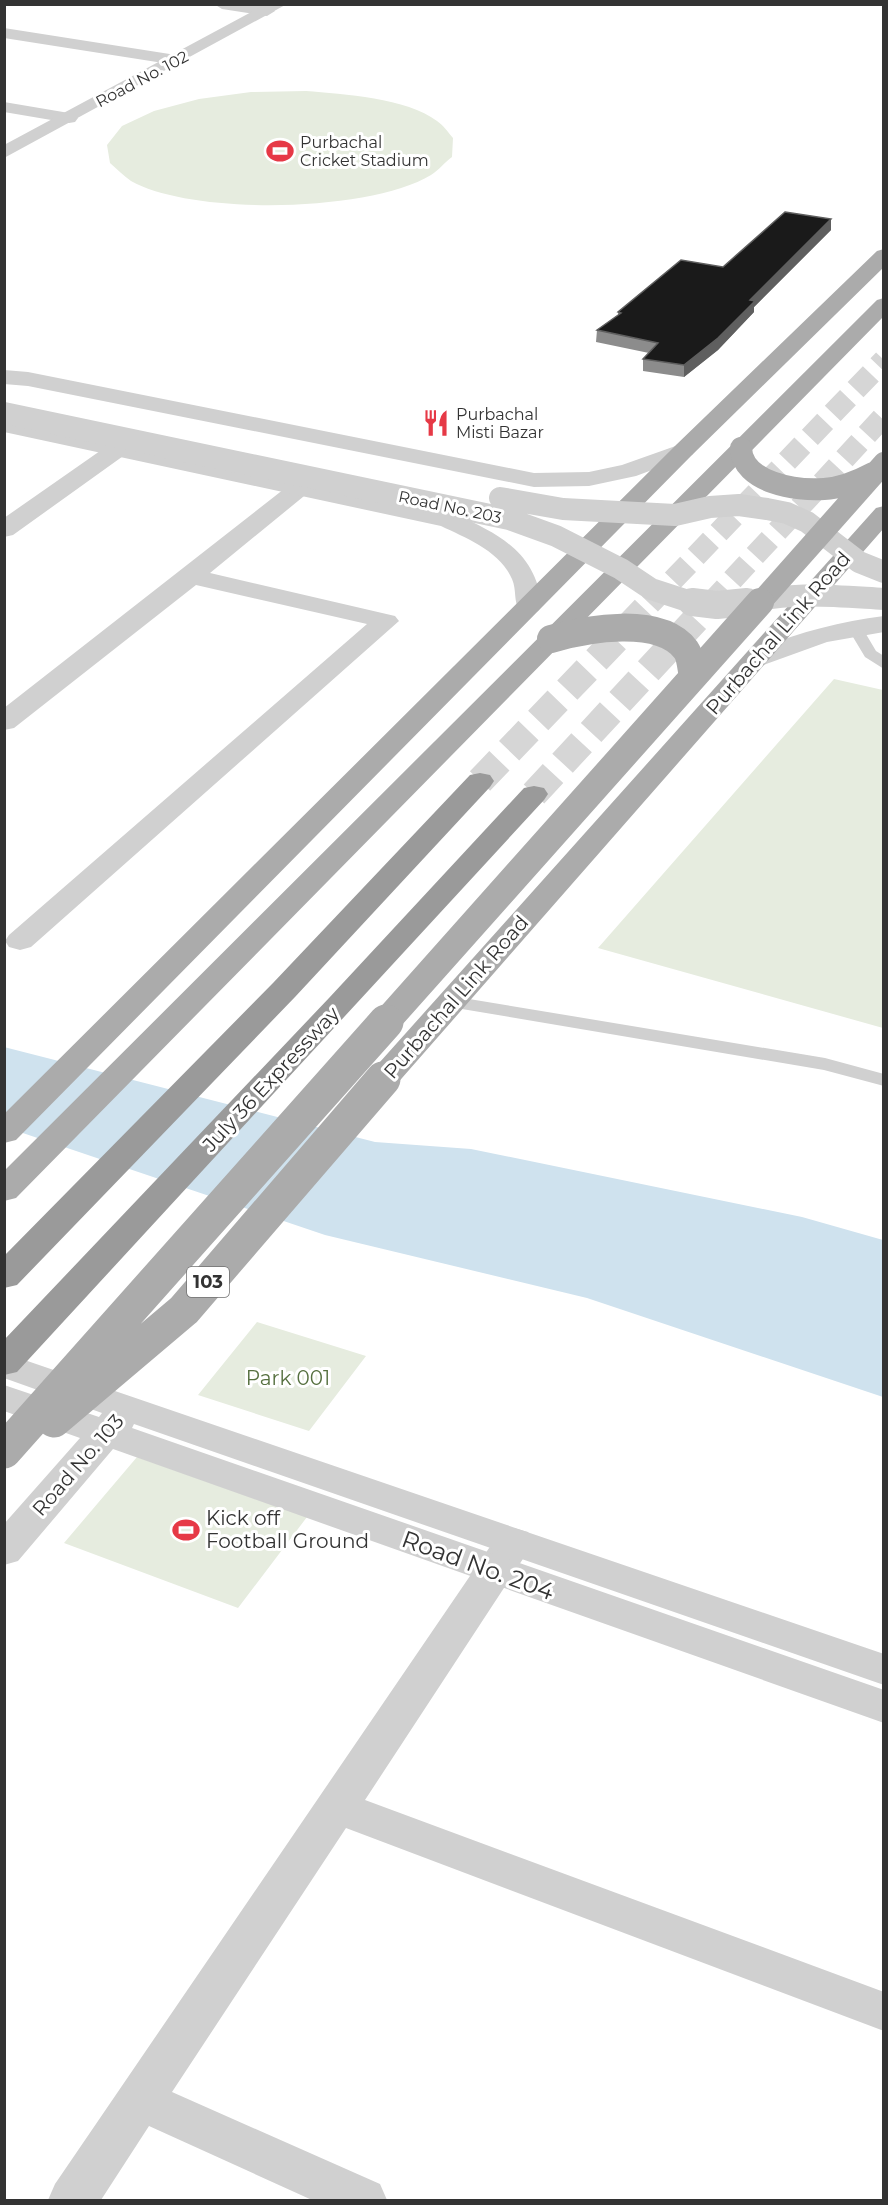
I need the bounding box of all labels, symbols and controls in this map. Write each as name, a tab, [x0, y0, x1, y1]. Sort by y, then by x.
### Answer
street label: Road No. 102	[93, 47, 191, 111]
place label: Purbachal Cricket Stadium	[300, 133, 429, 170]
sports icon: Purbachal Cricket Stadium	[265, 136, 295, 166]
place label: Purbachal Misti Bazar	[456, 405, 544, 442]
restaurant icon: Purbachal Misti Bazar	[421, 408, 451, 438]
street label: Road No. 203	[397, 487, 503, 527]
street label: Purbachal Link Road	[701, 547, 855, 719]
street label: Purbachal Link Road	[379, 911, 533, 1083]
street label: July 36 Expressway	[197, 1001, 344, 1157]
road number: 103	[187, 1267, 229, 1297]
park label: Park 001	[246, 1366, 330, 1390]
street label: Road No. 103	[27, 1409, 129, 1521]
place label: Kick off Football Ground	[206, 1506, 369, 1553]
sports icon: Kick off Football Ground	[171, 1515, 201, 1545]
street label: Road No. 204	[398, 1524, 558, 1606]

